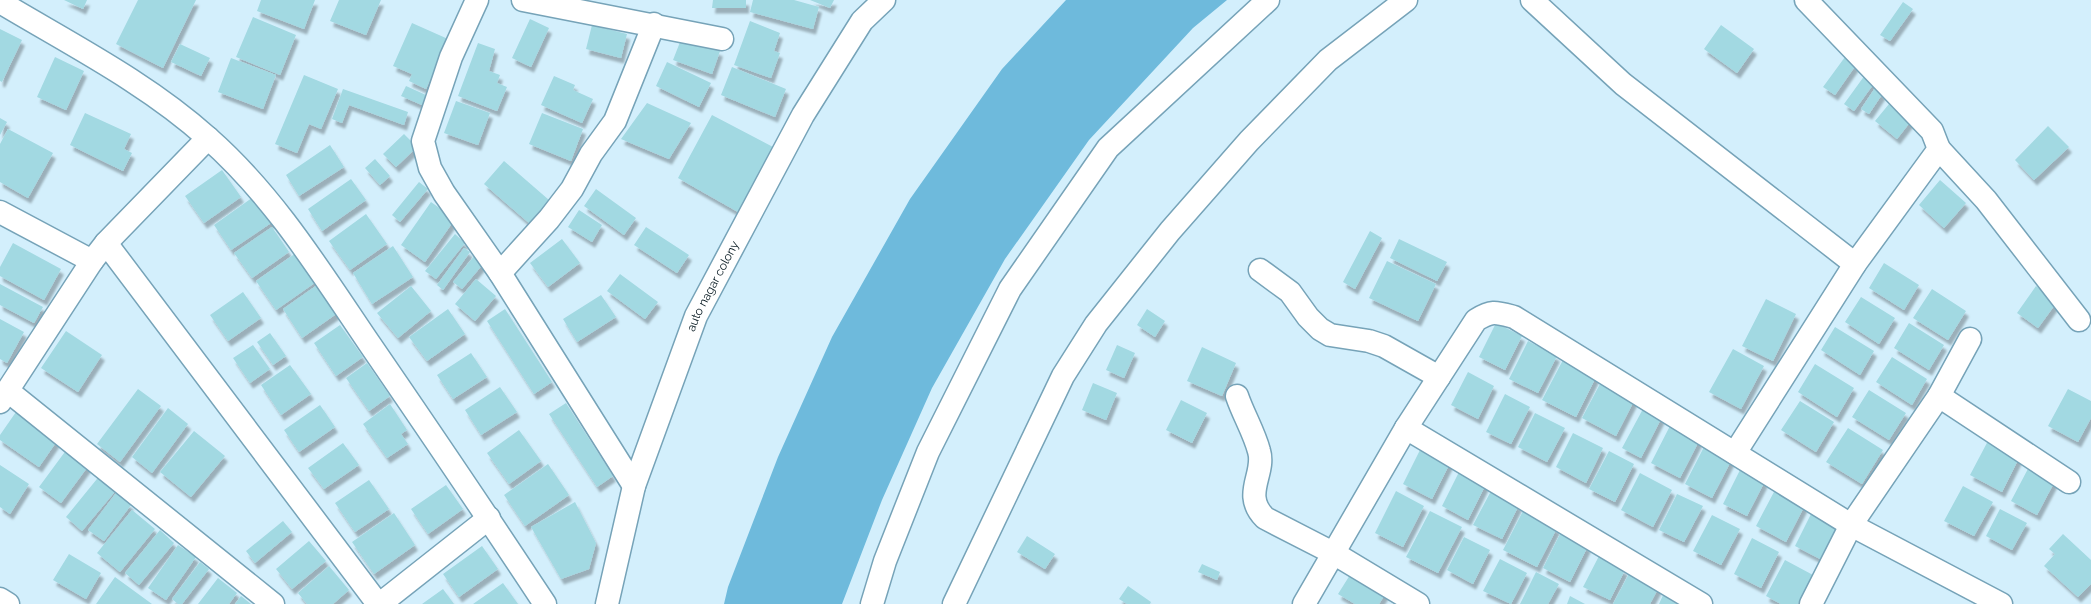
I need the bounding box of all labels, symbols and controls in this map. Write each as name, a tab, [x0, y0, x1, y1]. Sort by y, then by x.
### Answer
street label: auto nagar colony	[684, 238, 742, 333]

